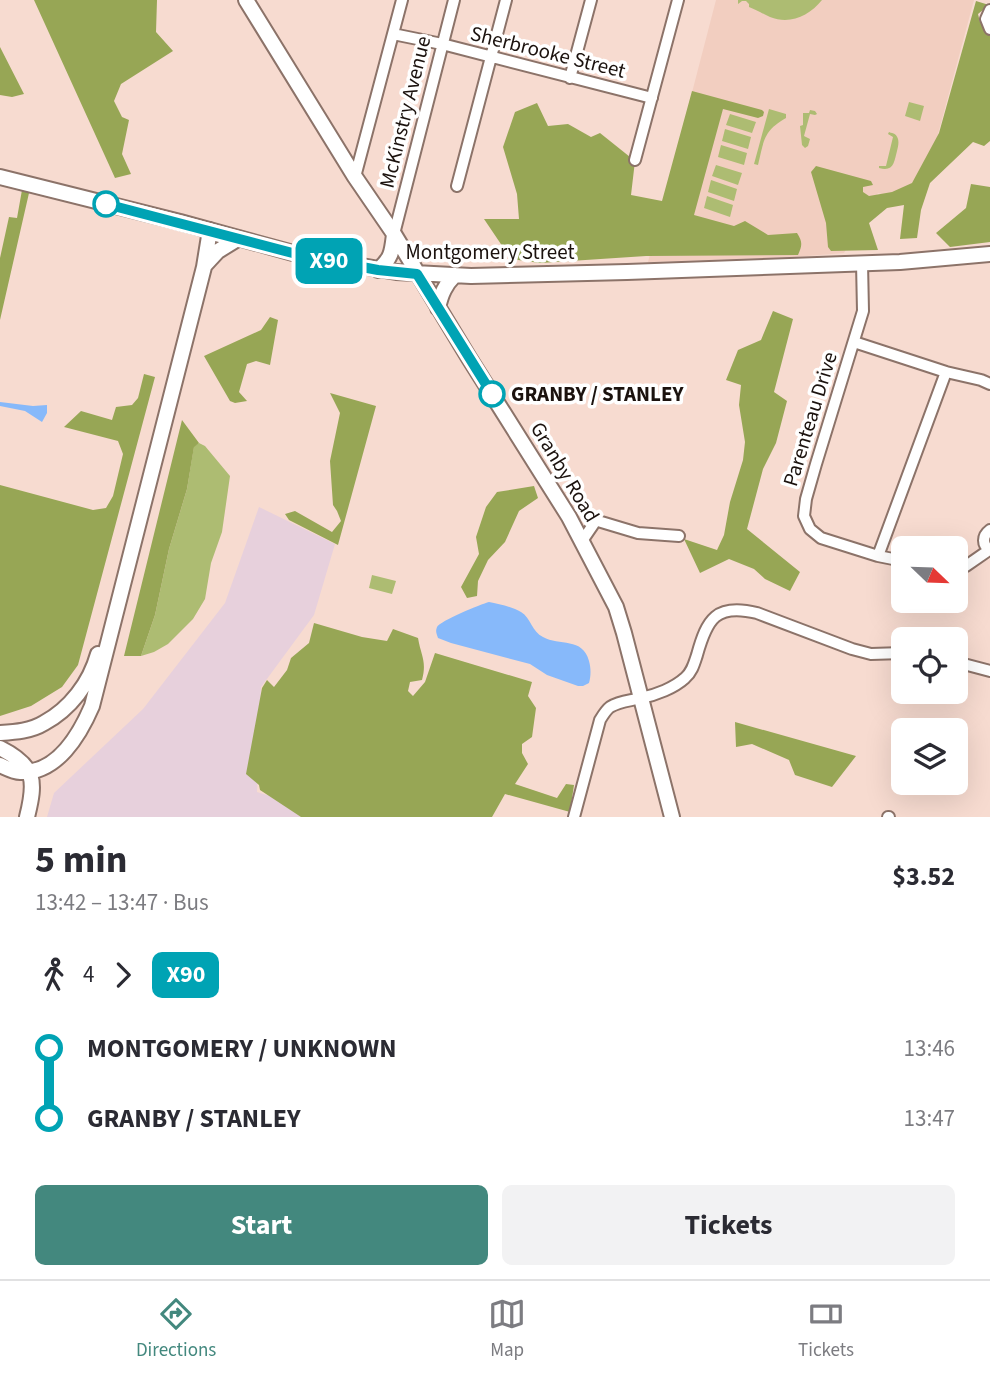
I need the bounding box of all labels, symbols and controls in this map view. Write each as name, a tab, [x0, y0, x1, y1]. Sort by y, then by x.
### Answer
street label: Sherbrooke Street	[467, 18, 629, 86]
street label: McKinstry Avenue	[372, 33, 438, 191]
unlabelled marker	[93, 191, 119, 217]
street label: Montgomery Street	[406, 237, 574, 267]
line badge: X90	[289, 238, 369, 284]
text: X90	[310, 243, 348, 278]
street label: Parenteau Drive	[775, 348, 845, 490]
place label: GRANBY / STANLEY	[511, 379, 684, 409]
marker: GRANBY / STANLEY	[479, 381, 505, 407]
street label: Granby Road	[523, 416, 607, 528]
north arrow	[891, 536, 968, 612]
map controls	[891, 536, 968, 795]
button: locate	[891, 627, 968, 704]
button: layers	[891, 718, 968, 795]
text: 5 min	[35, 833, 127, 887]
text: $3.52	[892, 858, 955, 895]
text: 13:42 – 13:47 · Bus	[35, 886, 209, 919]
icon: walk	[35, 956, 73, 994]
icon: forward	[104, 956, 142, 994]
text: X90	[166, 957, 205, 992]
text: 4	[83, 958, 94, 991]
text: MONTGOMERY / UNKNOWN	[87, 1030, 396, 1067]
text: 13:46	[904, 1032, 955, 1065]
text: GRANBY / STANLEY	[87, 1100, 301, 1137]
text: 13:47	[904, 1102, 955, 1135]
button: Start	[35, 1185, 488, 1265]
button: Tickets	[502, 1185, 955, 1265]
tab: Directions	[136, 1295, 216, 1364]
tab: Map	[488, 1295, 526, 1364]
tab: Tickets	[798, 1295, 854, 1364]

